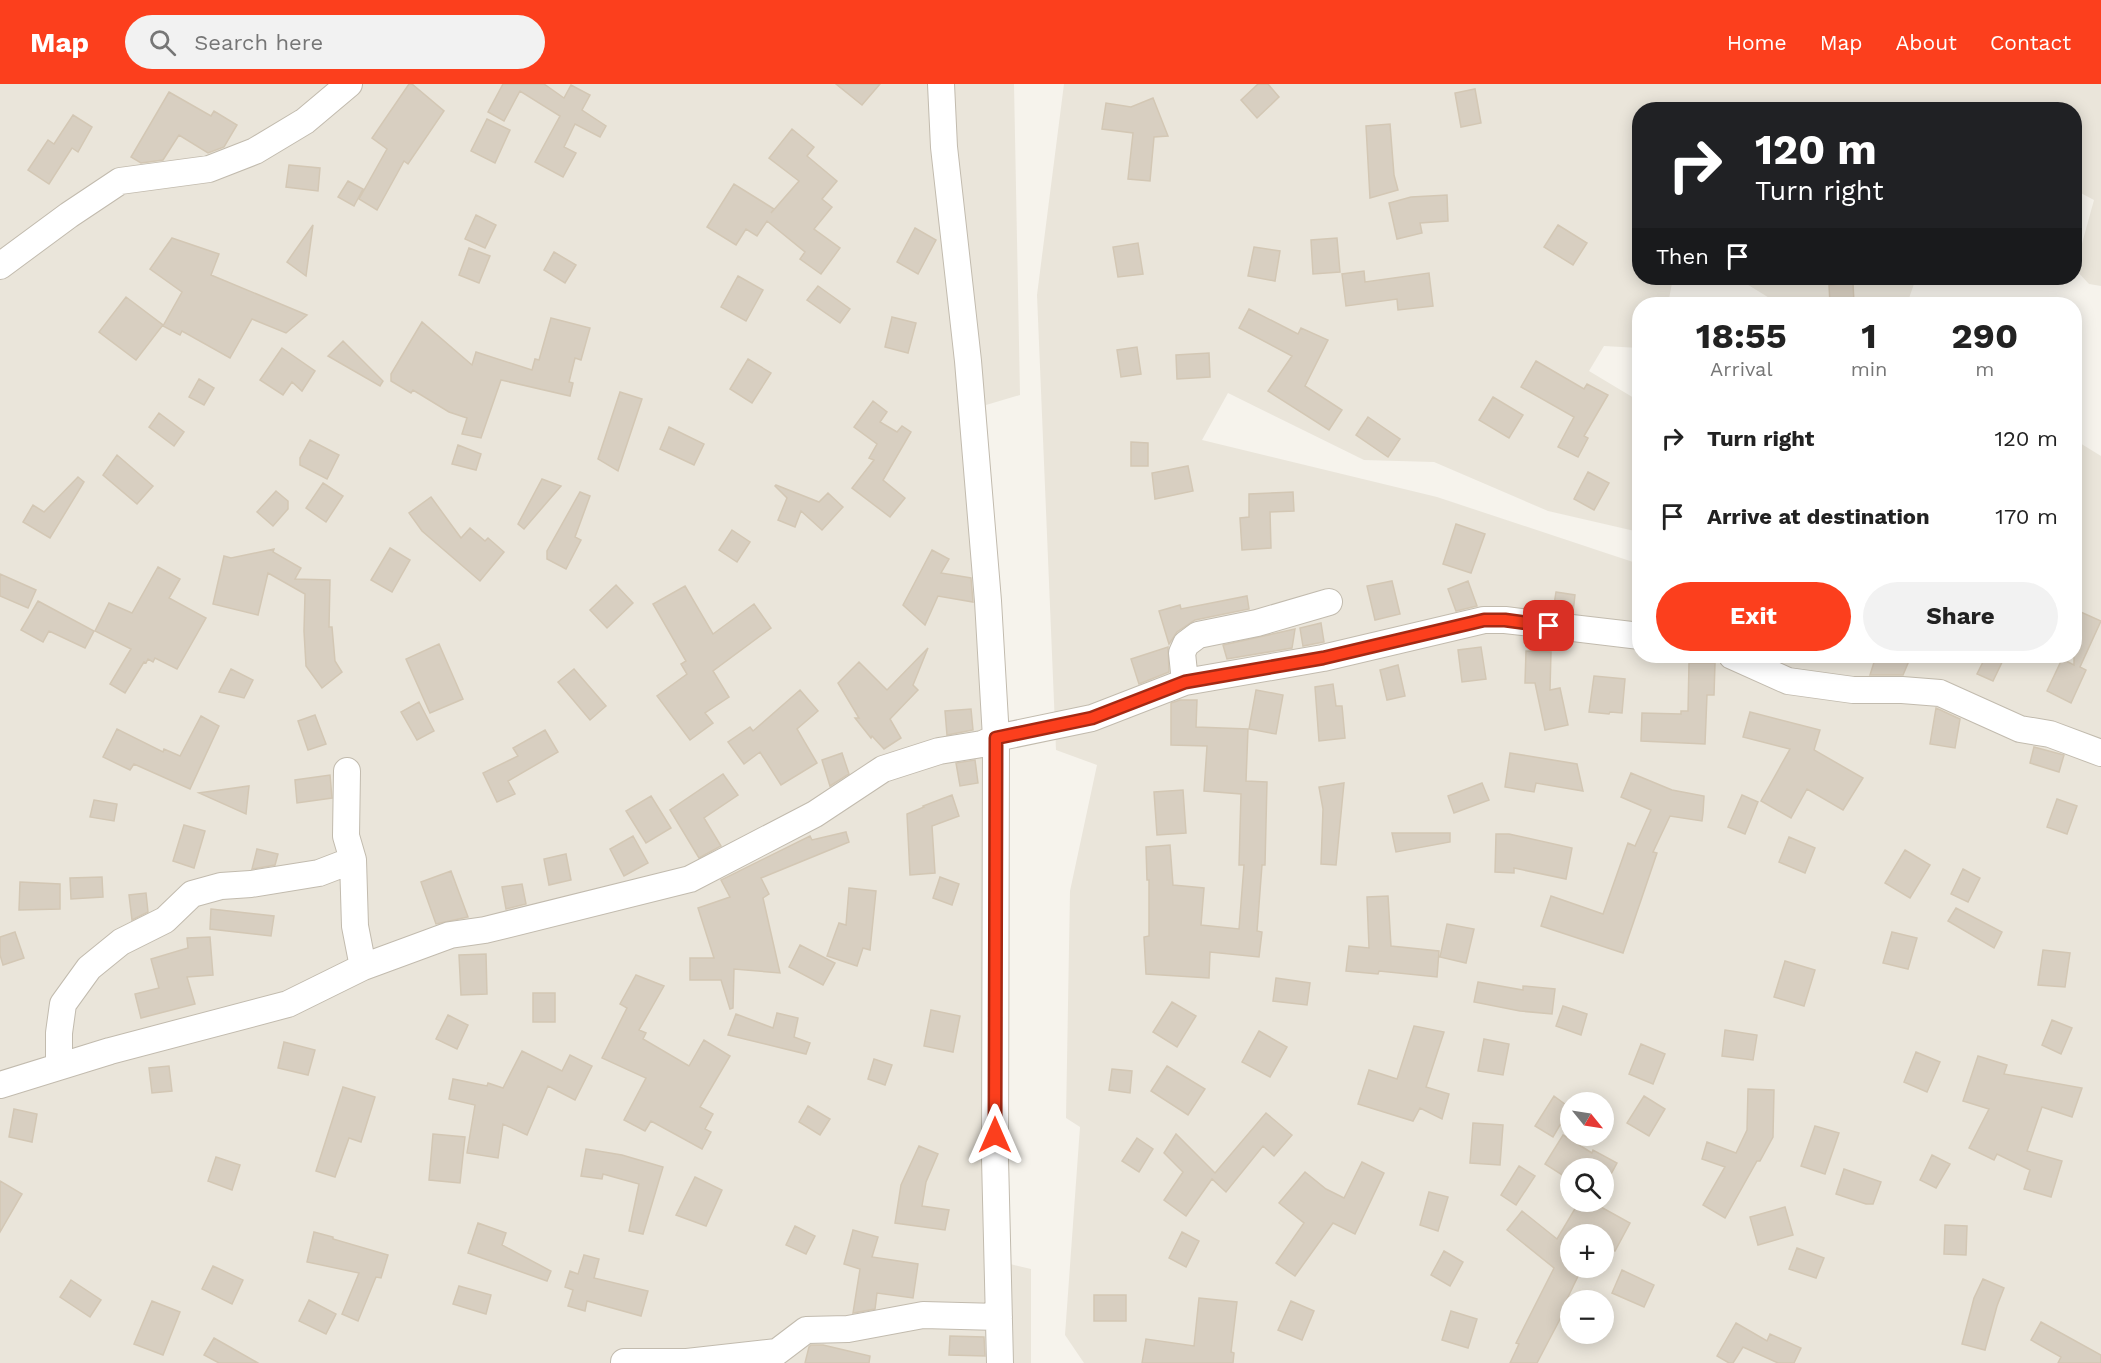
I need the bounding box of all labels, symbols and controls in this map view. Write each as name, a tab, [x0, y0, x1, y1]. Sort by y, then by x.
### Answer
search box	[125, 15, 545, 69]
text: Map	[30, 26, 89, 59]
icon: search	[146, 26, 179, 59]
text: Search here	[194, 30, 323, 55]
text: Home	[1727, 30, 1787, 55]
text: Map	[1820, 30, 1863, 55]
text: About	[1896, 30, 1957, 55]
text: Contact	[1990, 30, 2071, 55]
text: 120 m	[1755, 125, 1877, 174]
icon: right	[1656, 126, 1734, 204]
text: Turn right	[1755, 175, 1884, 207]
icon: arrive	[1721, 240, 1754, 273]
text: Then	[1656, 244, 1709, 269]
text: 18:55	[1696, 315, 1787, 357]
text: 1	[1861, 315, 1877, 357]
text: 290	[1951, 315, 2018, 357]
text: Arrival	[1710, 357, 1773, 381]
text: min	[1851, 357, 1887, 381]
text: m	[1975, 357, 1994, 381]
icon: right	[1656, 422, 1689, 455]
text: Turn right	[1707, 426, 1814, 451]
text: 120 m	[1994, 426, 2058, 451]
icon: arrive	[1656, 500, 1689, 533]
text: Arrive at destination	[1707, 504, 1930, 529]
text: 170 m	[1995, 504, 2058, 529]
button: Exit	[1656, 582, 1851, 651]
button: Share	[1863, 582, 2058, 651]
pin	[1523, 600, 1574, 651]
icon: arrive	[1532, 609, 1565, 642]
north arrow	[1560, 1092, 1614, 1146]
map controls	[1560, 1092, 1614, 1344]
position arrow	[963, 1103, 1027, 1167]
button: search	[1560, 1158, 1614, 1212]
button: +	[1560, 1224, 1614, 1278]
button: −	[1560, 1290, 1614, 1344]

